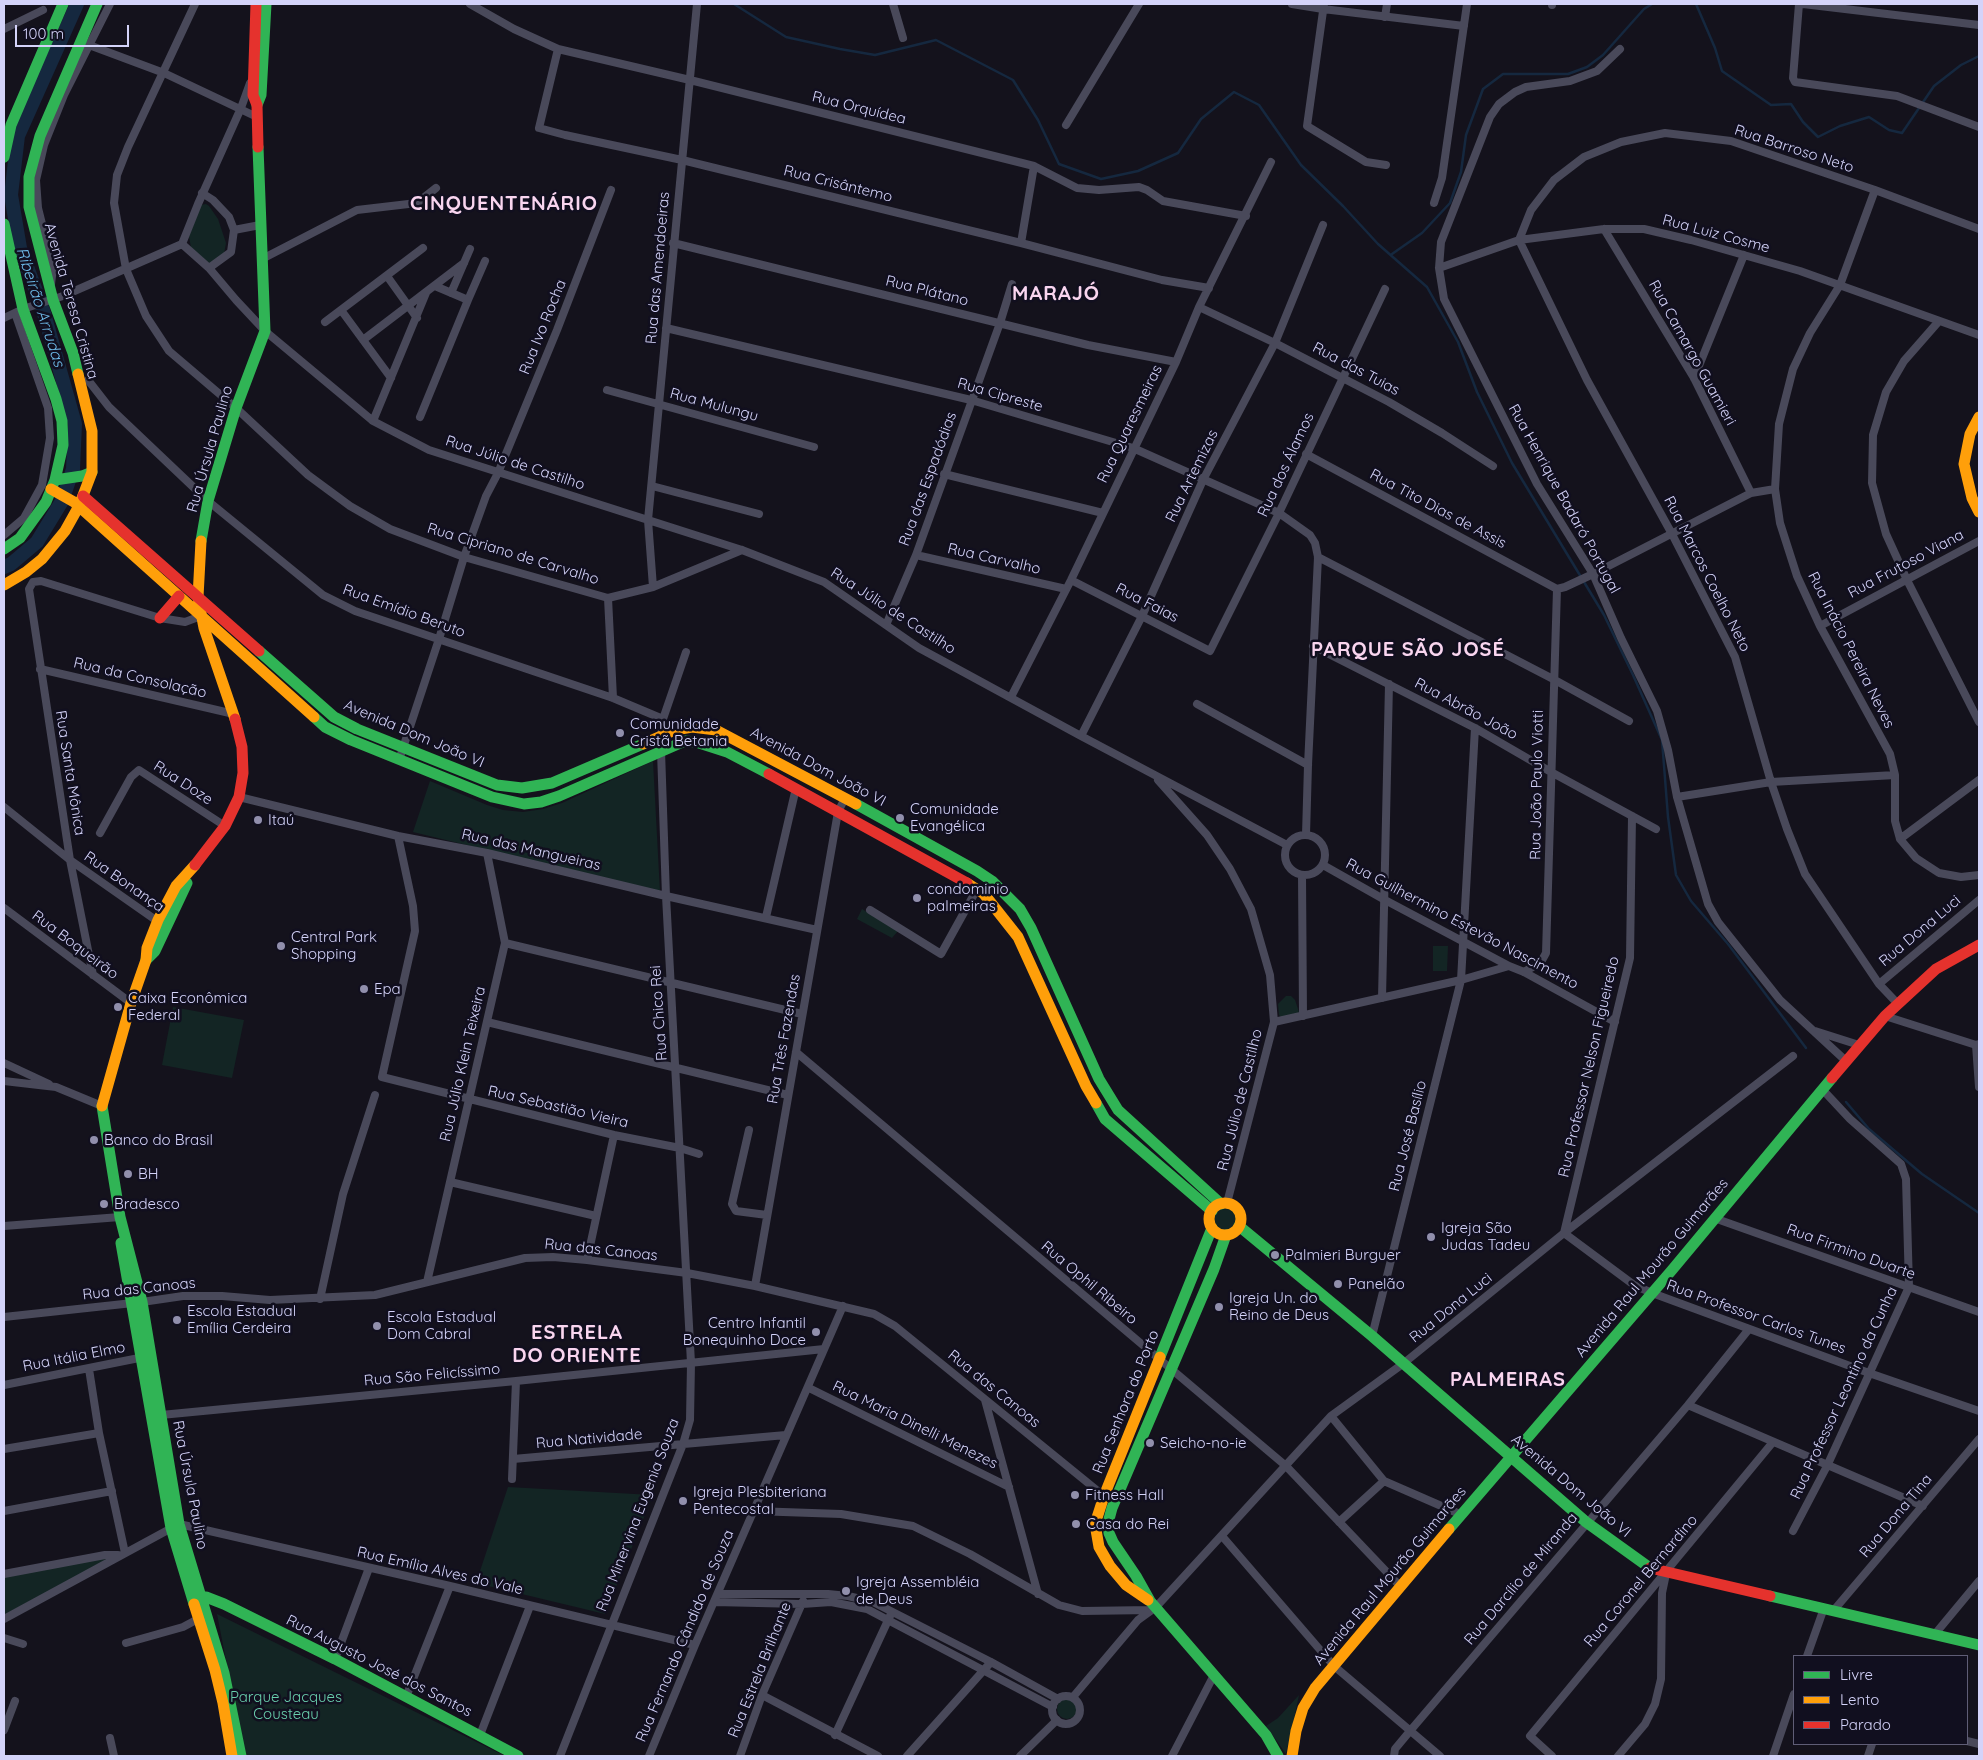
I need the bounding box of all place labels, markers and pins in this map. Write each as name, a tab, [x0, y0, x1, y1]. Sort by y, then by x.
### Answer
place label: Comunidade Cristã Betania	[630, 715, 727, 750]
marker: Comunidade Cristã Betania	[614, 727, 626, 739]
place label: Comunidade Evangélica	[910, 800, 999, 835]
place label: Itaú	[268, 811, 294, 829]
marker: Comunidade Evangélica	[894, 812, 906, 824]
marker: Itaú	[252, 814, 264, 826]
place label: condominio palmeiras	[927, 880, 1008, 915]
marker: condominio palmeiras	[911, 892, 923, 904]
place label: Central Park Shopping	[291, 928, 377, 963]
marker: Central Park Shopping	[275, 940, 287, 952]
place label: Epa	[374, 980, 401, 998]
marker: Epa	[358, 983, 370, 995]
place label: Caixa Econômica Federal	[128, 989, 247, 1024]
marker: Caixa Econômica Federal	[112, 1001, 124, 1013]
place label: Banco do Brasil	[104, 1131, 213, 1149]
marker: Banco do Brasil	[88, 1134, 100, 1146]
place label: BH	[138, 1165, 159, 1183]
marker: BH	[122, 1168, 134, 1180]
place label: Bradesco	[114, 1195, 180, 1213]
marker: Bradesco	[98, 1198, 110, 1210]
place label: Igreja São Judas Tadeu	[1441, 1219, 1530, 1254]
marker: Igreja São Judas Tadeu	[1425, 1231, 1437, 1243]
place label: Palmieri Burguer	[1285, 1246, 1401, 1264]
marker: Palmieri Burguer	[1269, 1249, 1281, 1261]
place label: Panelão	[1348, 1275, 1405, 1293]
marker: Panelão	[1332, 1278, 1344, 1290]
place label: Igreja Un. do Reino de Deus	[1229, 1289, 1329, 1324]
marker: Igreja Un. do Reino de Deus	[1213, 1301, 1225, 1313]
place label: Escola Estadual Emília Cerdeira	[187, 1302, 296, 1337]
place label: Escola Estadual Dom Cabral	[387, 1308, 496, 1343]
marker: Escola Estadual Emília Cerdeira	[171, 1314, 183, 1326]
place label: Centro Infantil Bonequinho Doce	[683, 1314, 806, 1349]
marker: Escola Estadual Dom Cabral	[371, 1320, 383, 1332]
marker: Centro Infantil Bonequinho Doce	[810, 1326, 822, 1338]
place label: Seicho-no-ie	[1160, 1434, 1247, 1452]
marker: Seicho-no-ie	[1144, 1437, 1156, 1449]
place label: Igreja Plesbiteriana Pentecostal	[693, 1483, 827, 1518]
place label: Fitness Hall	[1085, 1486, 1164, 1504]
marker: Fitness Hall	[1069, 1489, 1081, 1501]
marker: Igreja Plesbiteriana Pentecostal	[677, 1495, 689, 1507]
place label: Casa do Rei	[1086, 1515, 1169, 1533]
marker: Casa do Rei	[1070, 1518, 1082, 1530]
place label: Igreja Assembléia de Deus	[856, 1573, 979, 1608]
marker: Igreja Assembléia de Deus	[840, 1585, 852, 1597]

